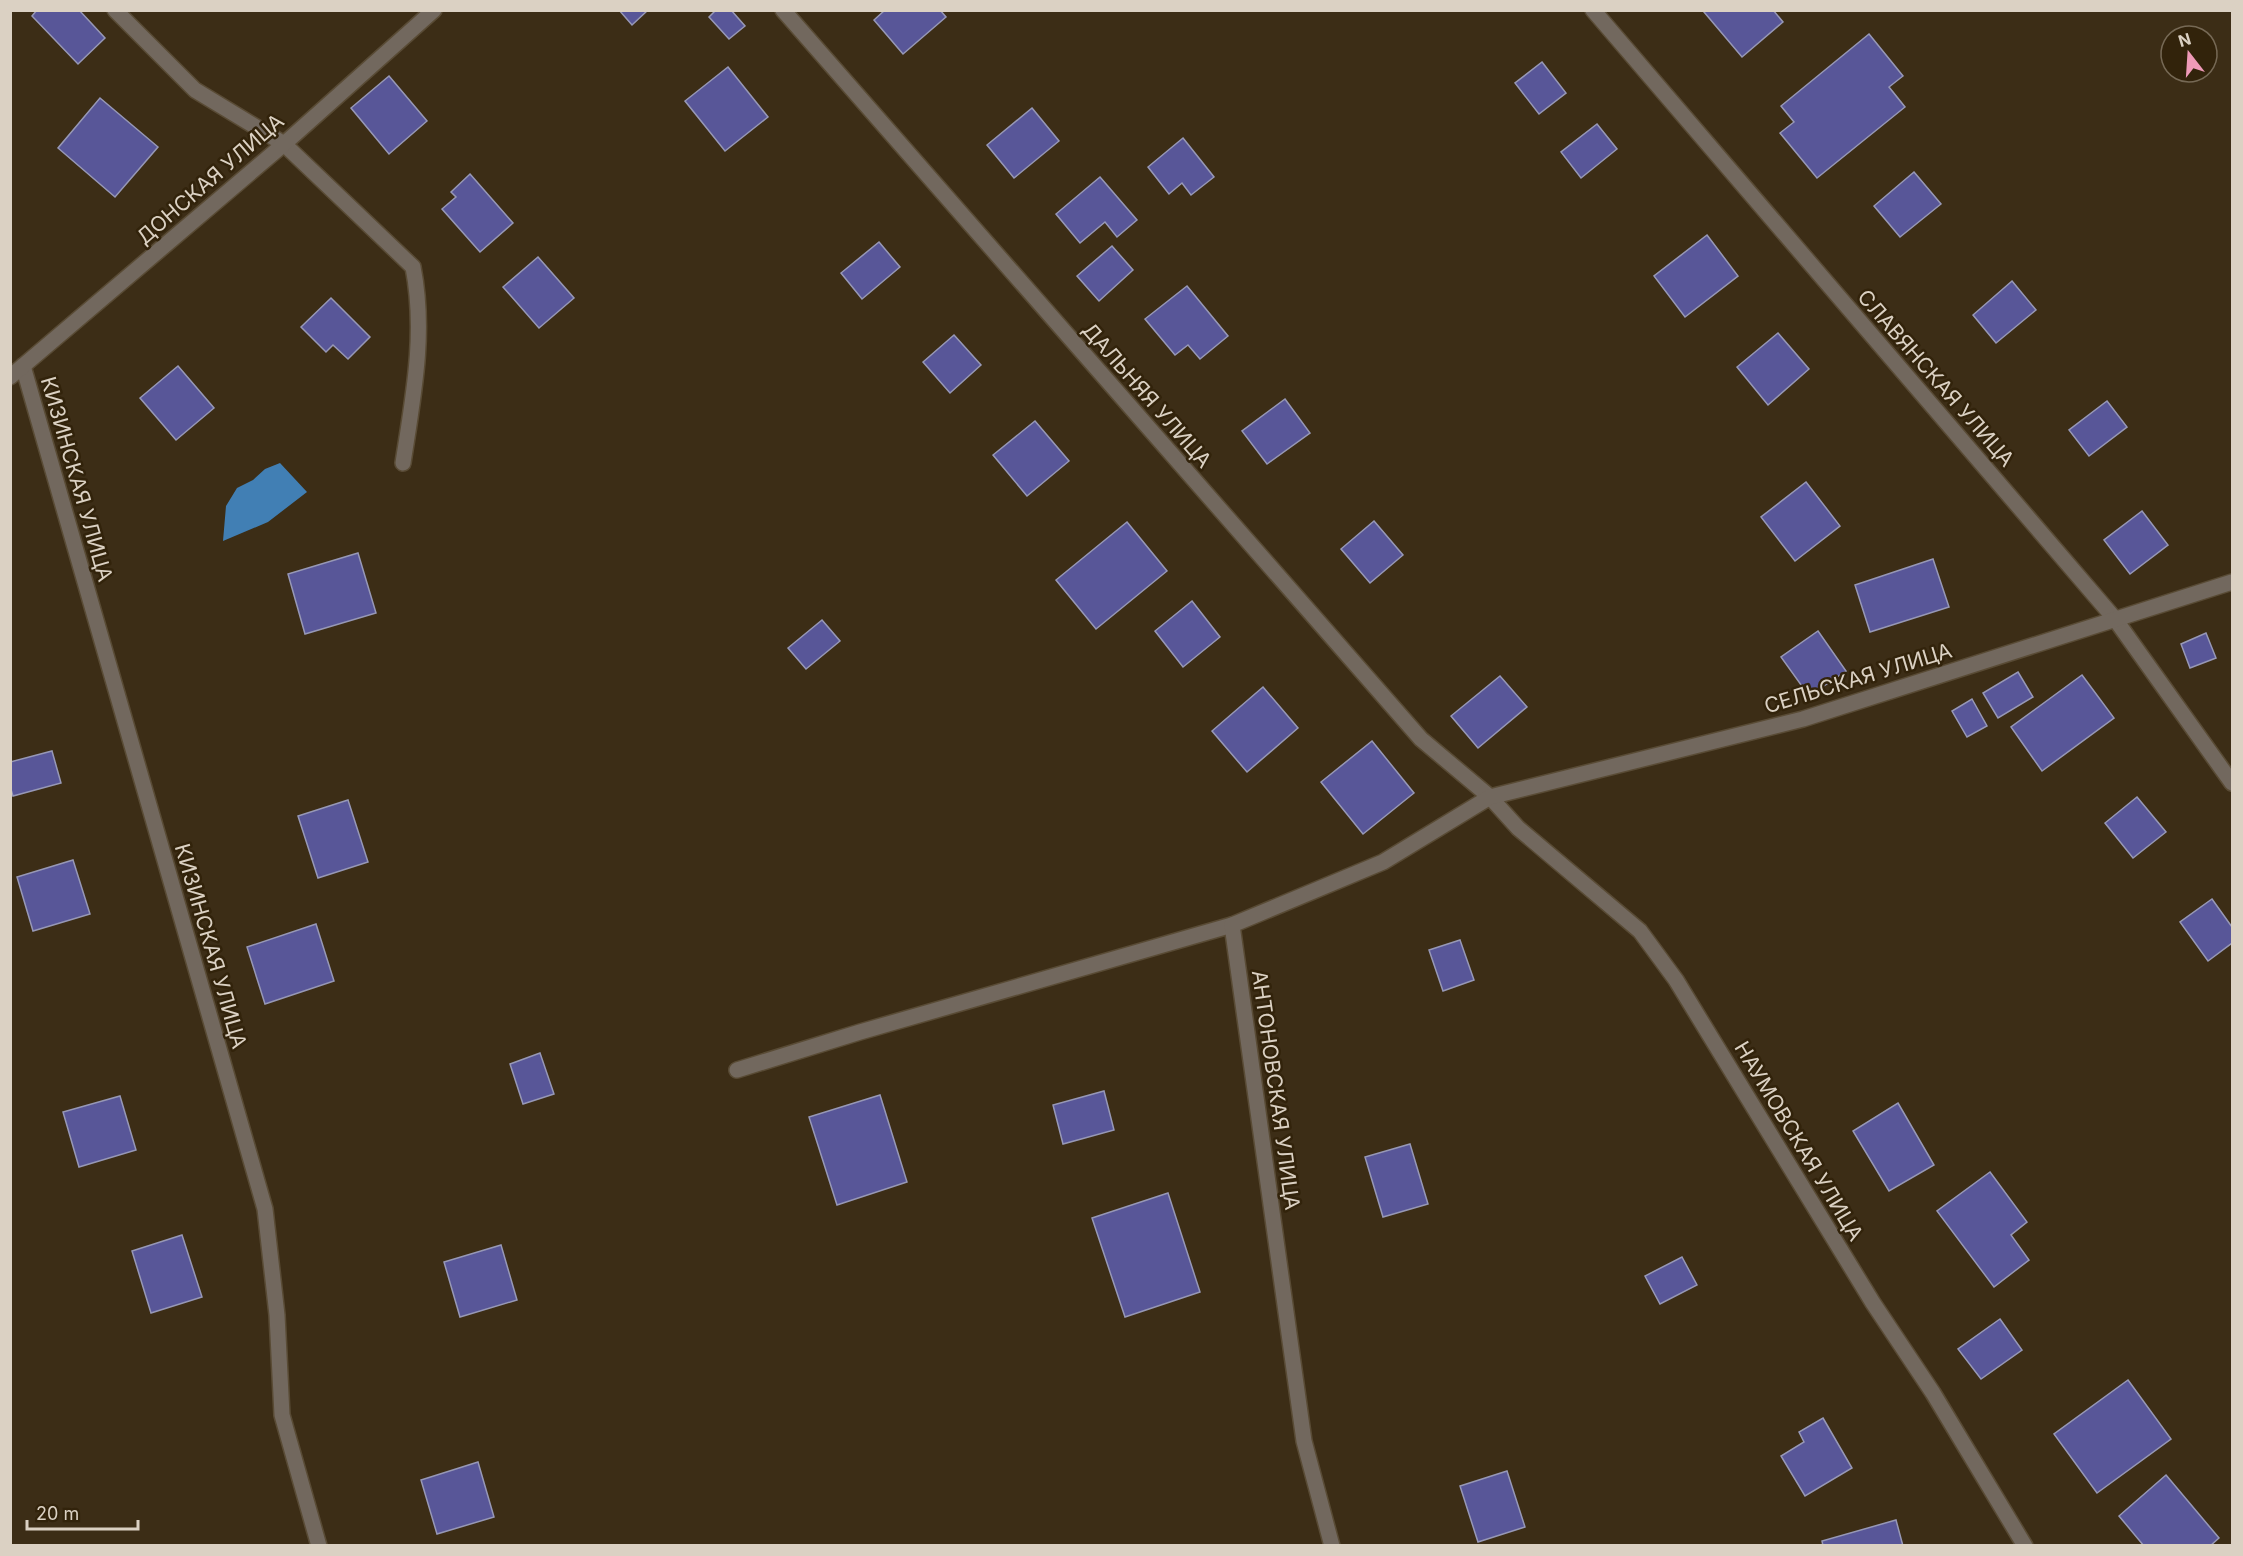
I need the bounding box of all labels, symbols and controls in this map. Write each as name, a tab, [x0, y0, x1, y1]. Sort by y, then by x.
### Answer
north arrow	[2159, 24, 2219, 84]
text: N	[2176, 28, 2193, 51]
street label: ДОНСКАЯ УЛИЦА	[131, 108, 289, 250]
street label: СЛАВЯНСКАЯ УЛИЦА	[1852, 284, 2020, 472]
street label: ДАЛЬНЯЯ УЛИЦА	[1077, 317, 1217, 473]
street label: КИЗИНСКАЯ УЛИЦА	[36, 374, 118, 584]
street label: СЕЛЬСКАЯ УЛИЦА	[1761, 638, 1955, 718]
street label: КИЗИНСКАЯ УЛИЦА	[170, 841, 252, 1051]
street label: АНТОНОВСКАЯ УЛИЦА	[1247, 968, 1305, 1212]
street label: НАУМОВСКАЯ УЛИЦА	[1729, 1037, 1869, 1245]
scale bar	[27, 1493, 138, 1531]
text: 20 m	[36, 1503, 79, 1524]

